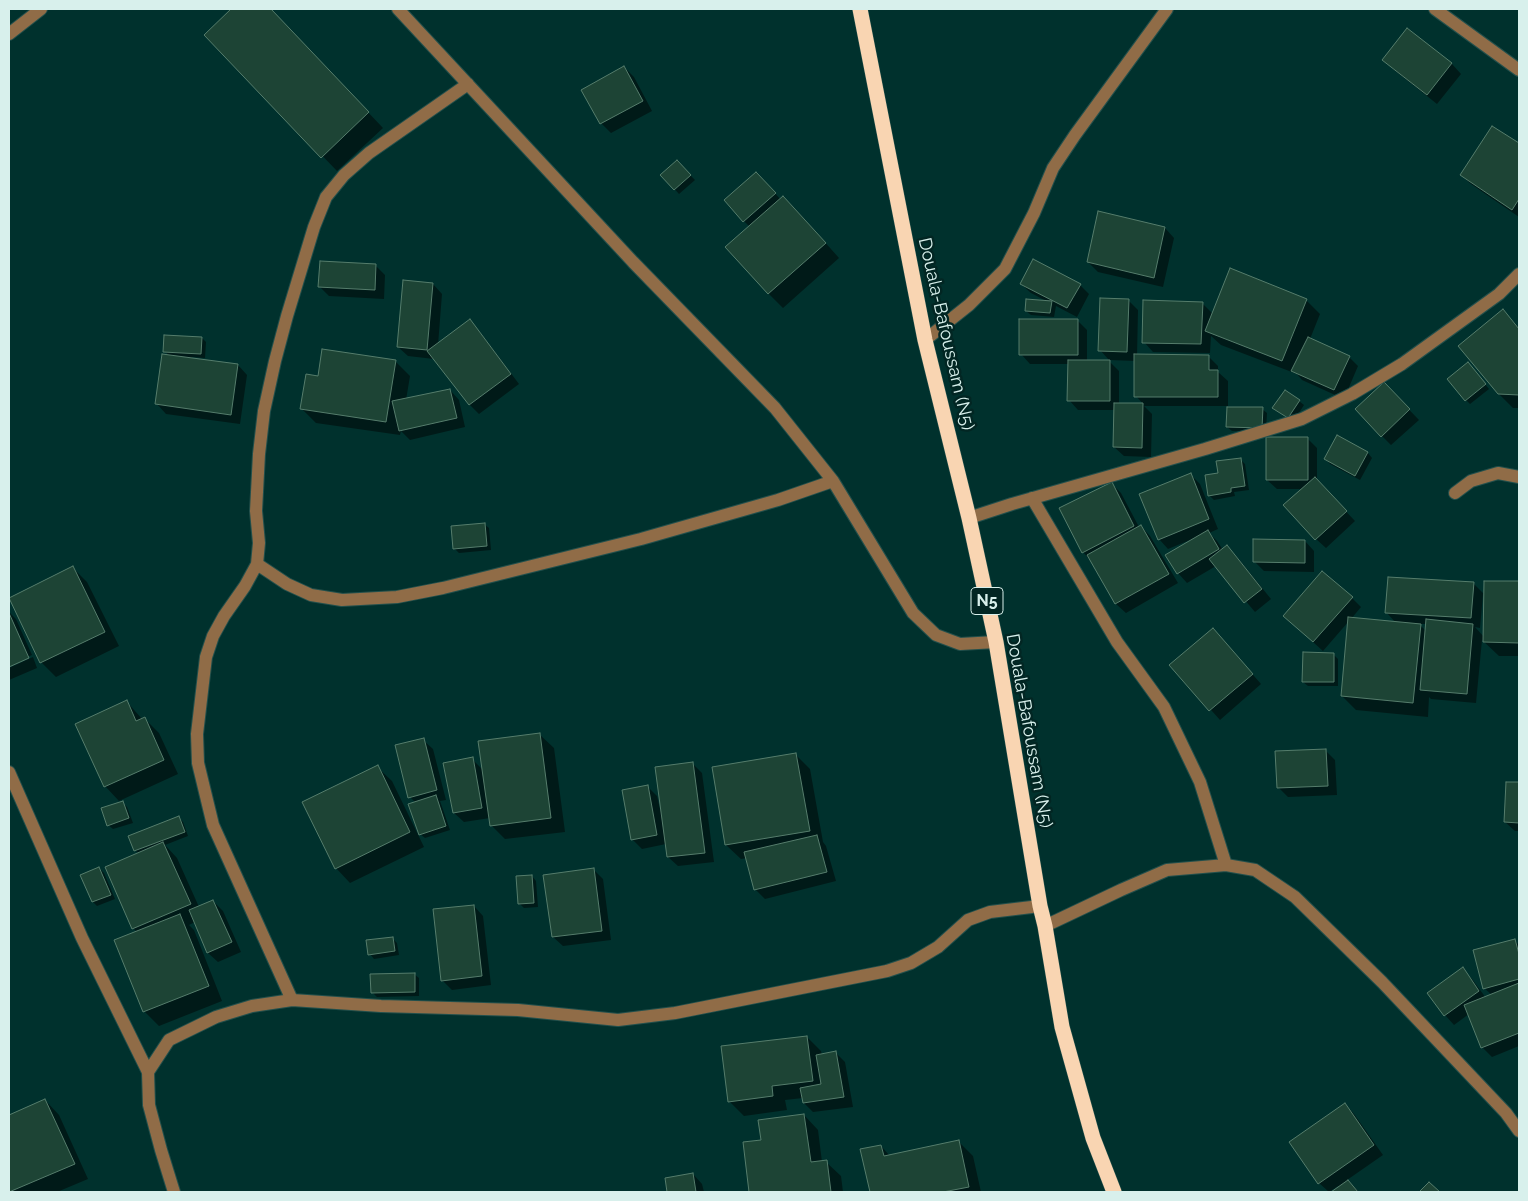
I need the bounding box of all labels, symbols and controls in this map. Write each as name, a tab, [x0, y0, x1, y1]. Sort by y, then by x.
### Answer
street label: Douala-Bafoussam (N5)	[913, 236, 979, 432]
road number: N5	[971, 588, 1003, 614]
street label: Douala-Bafoussam (N5)	[1001, 632, 1057, 830]

